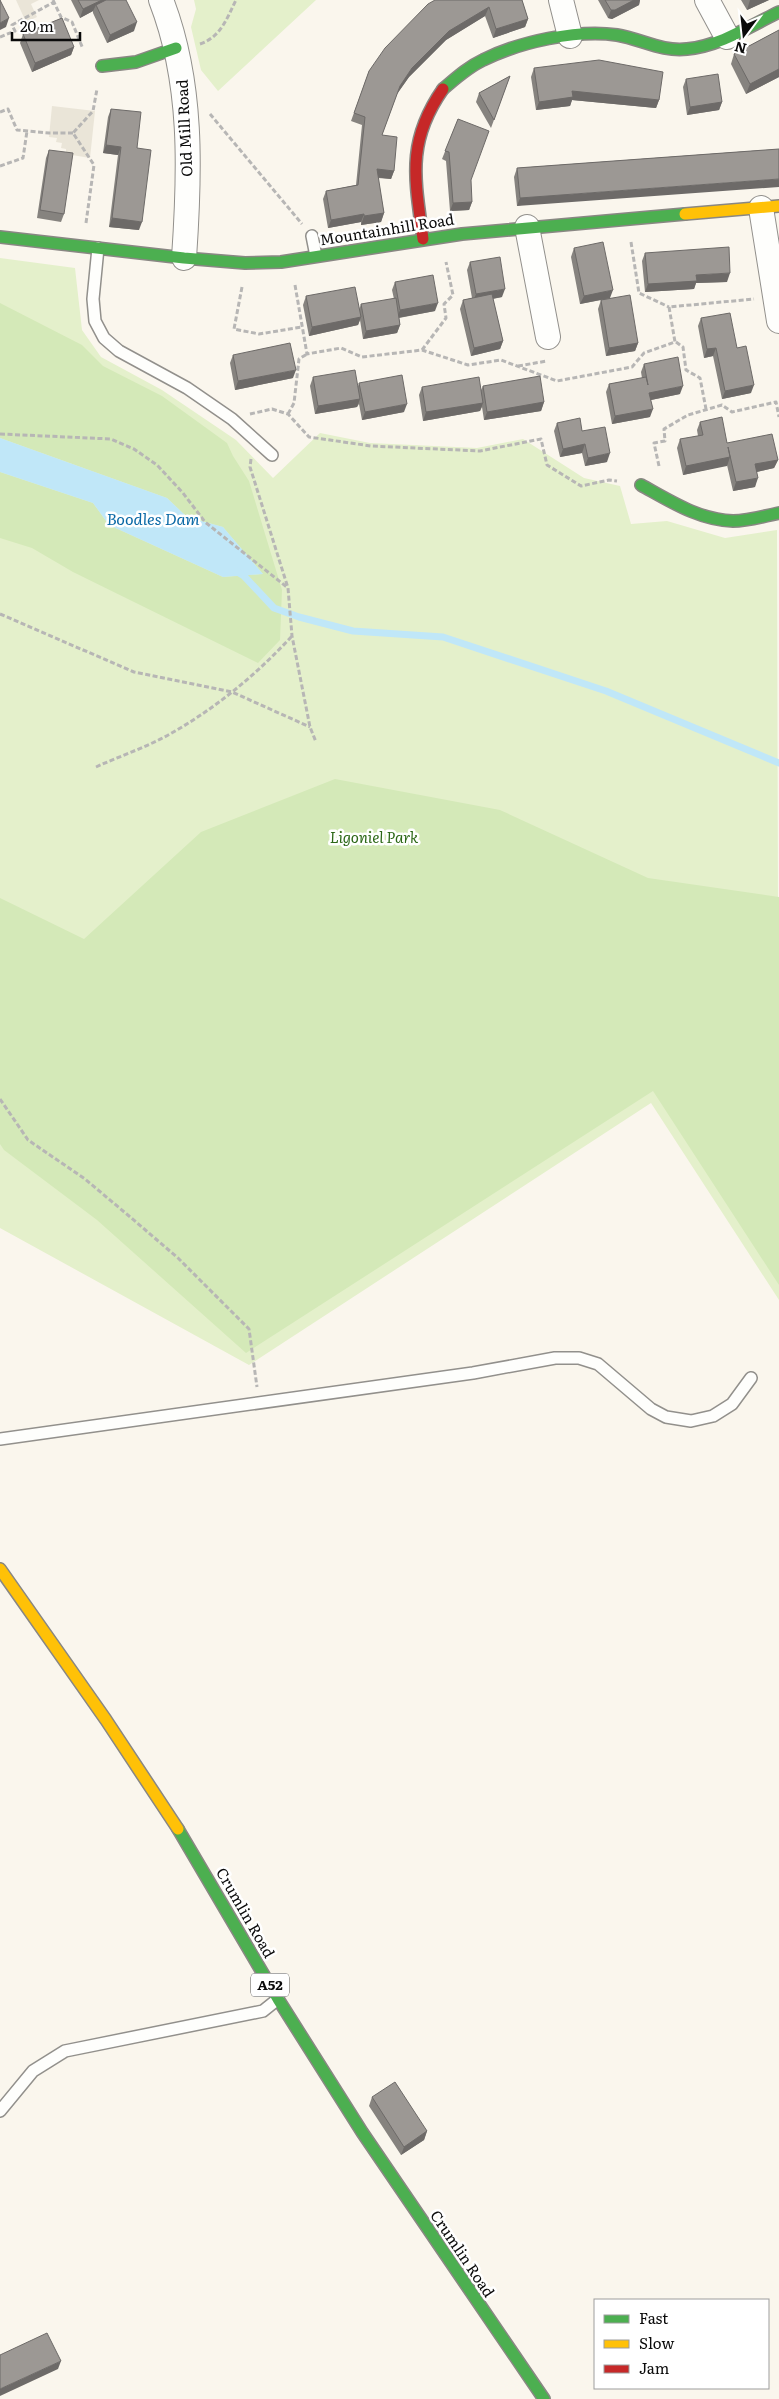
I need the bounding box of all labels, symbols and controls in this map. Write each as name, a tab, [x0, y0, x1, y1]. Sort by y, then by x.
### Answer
scale bar	[12, 10, 80, 42]
north arrow	[719, 10, 769, 60]
text: 20 m	[20, 14, 54, 37]
text: N	[732, 37, 749, 60]
street label: Old Mill Road	[169, 79, 198, 177]
street label: Mountainhill Road	[318, 207, 456, 250]
water label: Boodles Dam	[106, 506, 200, 530]
park label: Ligoniel Park	[330, 825, 419, 848]
street label: Crumlin Road	[211, 1863, 282, 1962]
road number: A52	[251, 1974, 289, 1996]
street label: Crumlin Road	[425, 2205, 501, 2301]
legend	[594, 2299, 769, 2389]
text: Fast	[639, 2306, 668, 2329]
text: Slow	[639, 2331, 674, 2354]
text: Jam	[639, 2356, 670, 2379]

